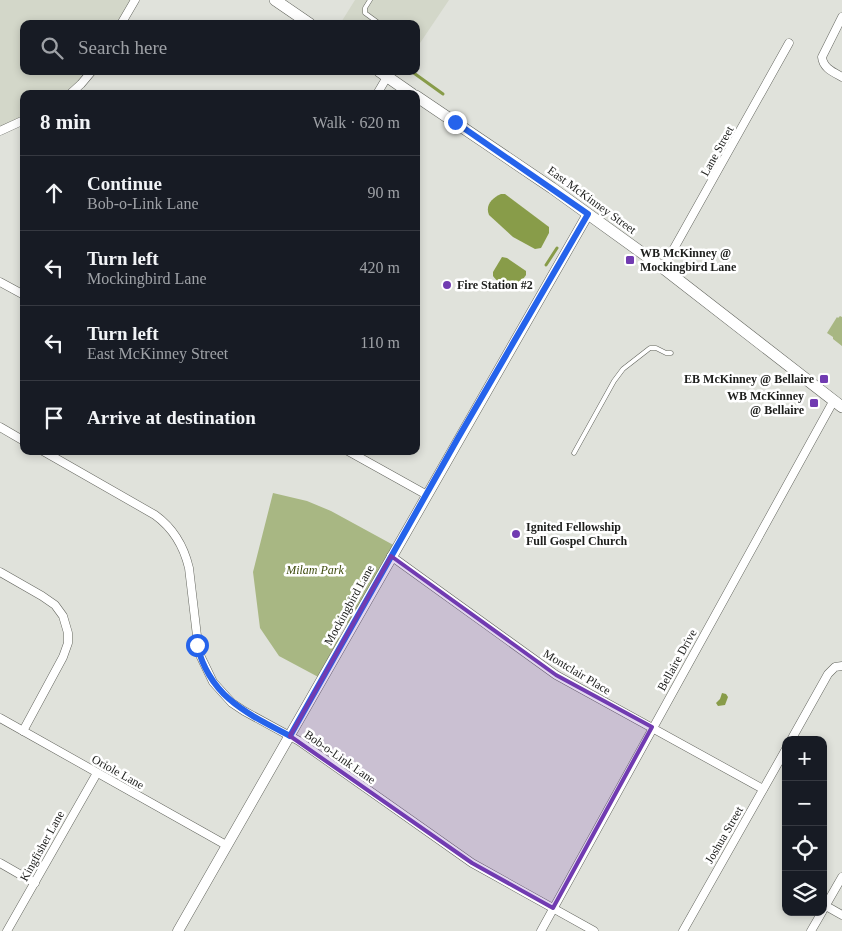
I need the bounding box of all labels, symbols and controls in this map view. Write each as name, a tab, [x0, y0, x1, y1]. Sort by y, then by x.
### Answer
search box	[20, 20, 420, 75]
icon: search	[38, 34, 66, 62]
text: Search here	[78, 37, 167, 58]
text: 8 min	[40, 110, 91, 134]
route end	[444, 111, 467, 134]
text: Walk · 620 m	[313, 114, 400, 131]
street label: Lane Street	[698, 123, 737, 178]
street label: East McKinney Street	[545, 163, 640, 237]
text: Continue	[87, 173, 162, 194]
icon: ahead	[40, 179, 68, 207]
text: 90 m	[368, 184, 400, 201]
text: Bob-o-Link Lane	[87, 195, 199, 212]
place label: WB McKinney @ Mockingbird Lane	[640, 246, 737, 274]
text: Turn left	[87, 248, 159, 269]
icon: left	[40, 254, 68, 282]
marker: WB McKinney @ Mockingbird Lane	[624, 254, 636, 266]
text: 420 m	[360, 259, 400, 276]
text: Mockingbird Lane	[87, 270, 207, 287]
place label: Fire Station #2	[457, 278, 533, 292]
marker: Fire Station #2	[441, 279, 453, 291]
text: Turn left	[87, 323, 159, 344]
icon: left	[40, 329, 68, 357]
text: 110 m	[360, 334, 400, 351]
text: East McKinney Street	[87, 345, 228, 362]
place label: EB McKinney @ Bellaire	[684, 372, 815, 386]
marker: EB McKinney @ Bellaire	[818, 373, 830, 385]
place label: WB McKinney @ Bellaire	[727, 389, 805, 417]
marker: WB McKinney @ Bellaire	[808, 397, 820, 409]
icon: arrive	[40, 404, 68, 432]
text: Arrive at destination	[87, 407, 256, 428]
place label: Ignited Fellowship Full Gospel Church	[526, 520, 627, 548]
marker: Ignited Fellowship Full Gospel Church	[510, 528, 522, 540]
street label: Mockingbird Lane	[321, 562, 377, 648]
park label: Milam Park	[285, 563, 345, 577]
street label: Bellaire Drive	[654, 627, 700, 693]
route start	[186, 634, 209, 657]
street label: Montclair Place	[541, 646, 613, 698]
street label: Bob-o-Link Lane	[302, 727, 378, 787]
map controls	[782, 736, 827, 916]
button: +	[782, 736, 827, 781]
street label: Oriole Lane	[89, 752, 147, 792]
button: −	[782, 781, 827, 826]
street label: Joshua Street	[702, 803, 746, 866]
street label: Kingfisher Lane	[17, 808, 67, 884]
button: locate	[782, 826, 827, 871]
button: layers	[782, 871, 827, 916]

